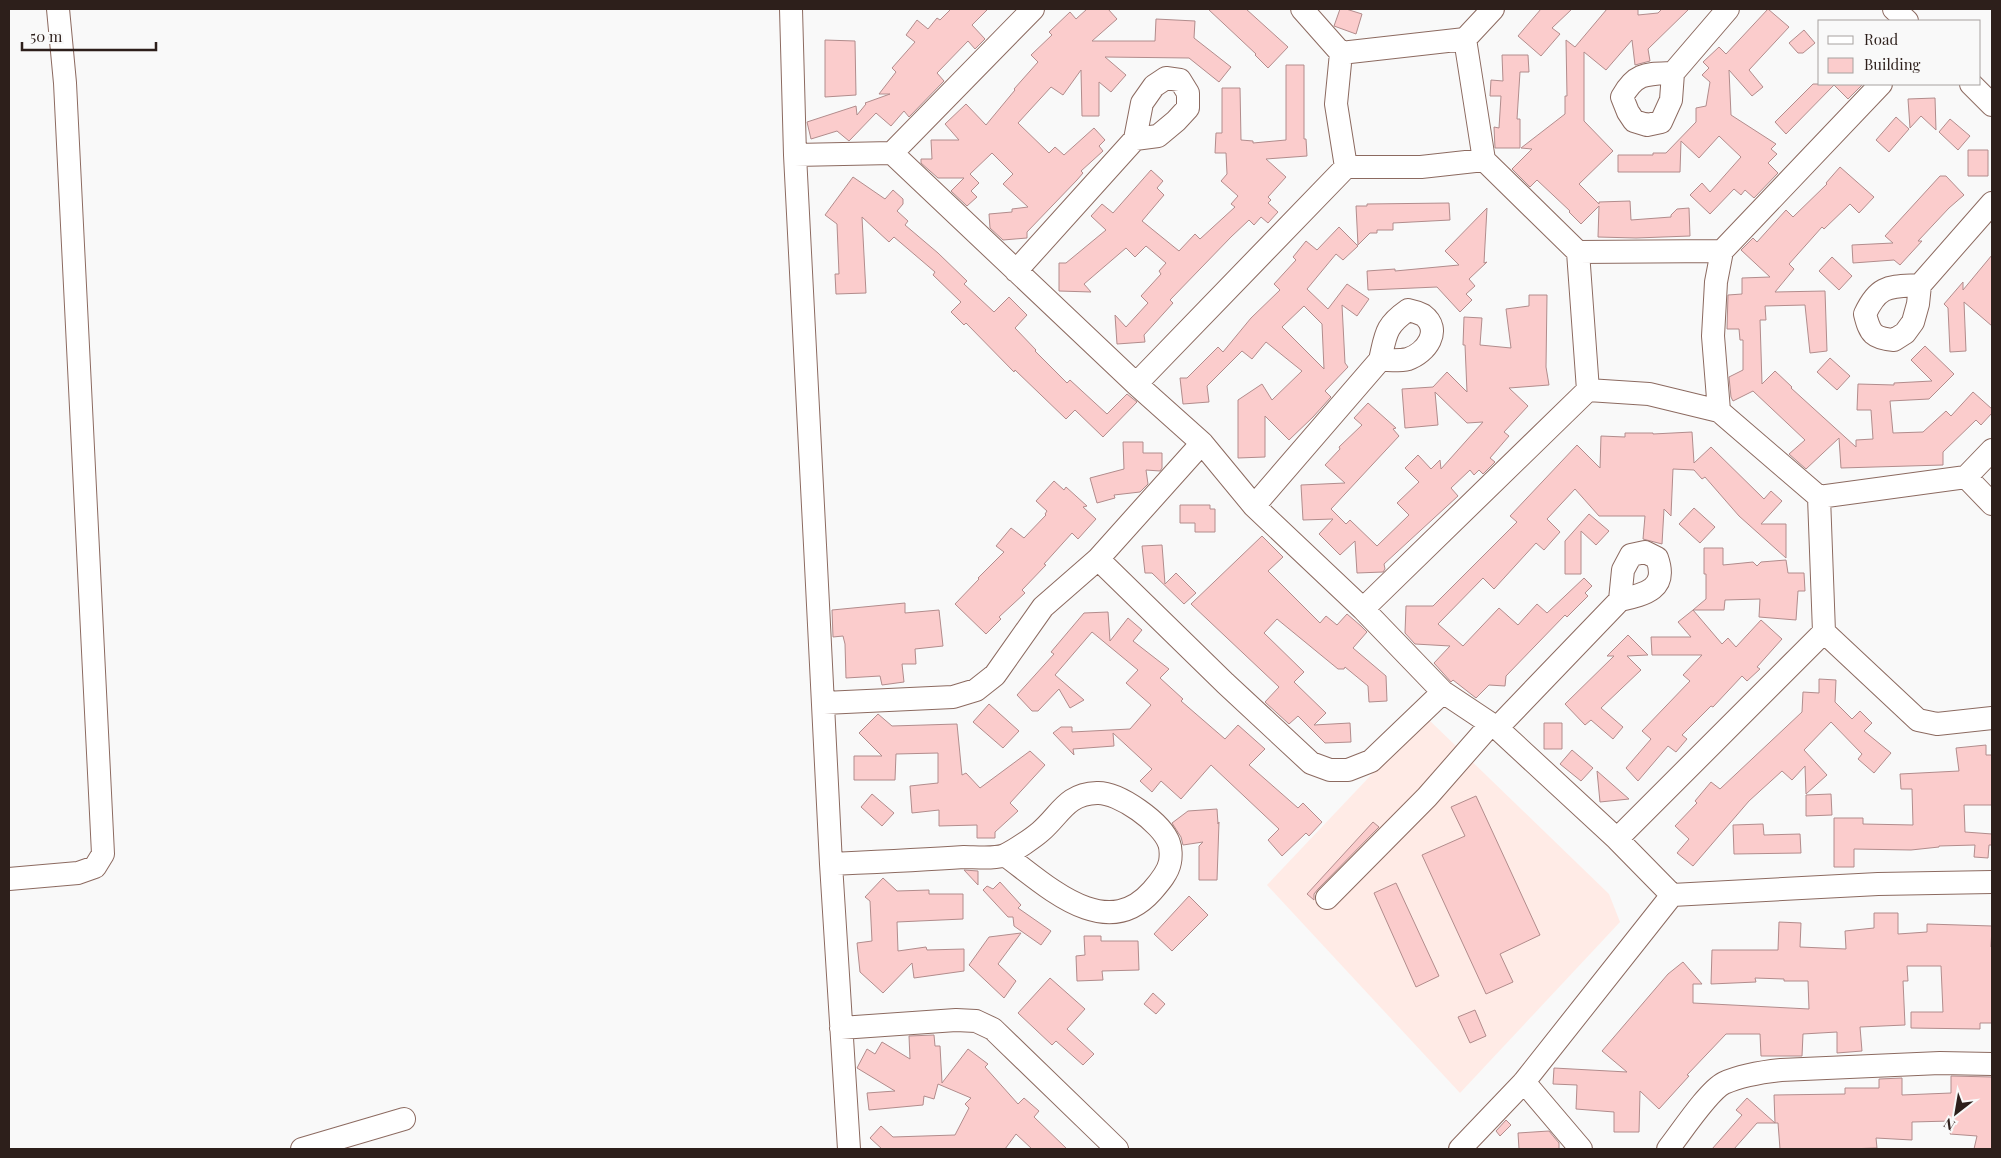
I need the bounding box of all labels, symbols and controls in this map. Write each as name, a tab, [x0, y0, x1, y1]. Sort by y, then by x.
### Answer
scale bar	[22, 20, 156, 52]
legend	[1818, 20, 1981, 85]
text: 50 m	[30, 26, 63, 46]
text: Road	[1864, 29, 1898, 49]
text: Building	[1864, 54, 1921, 74]
north arrow	[1931, 1088, 1981, 1138]
text: N	[1940, 1114, 1958, 1135]

